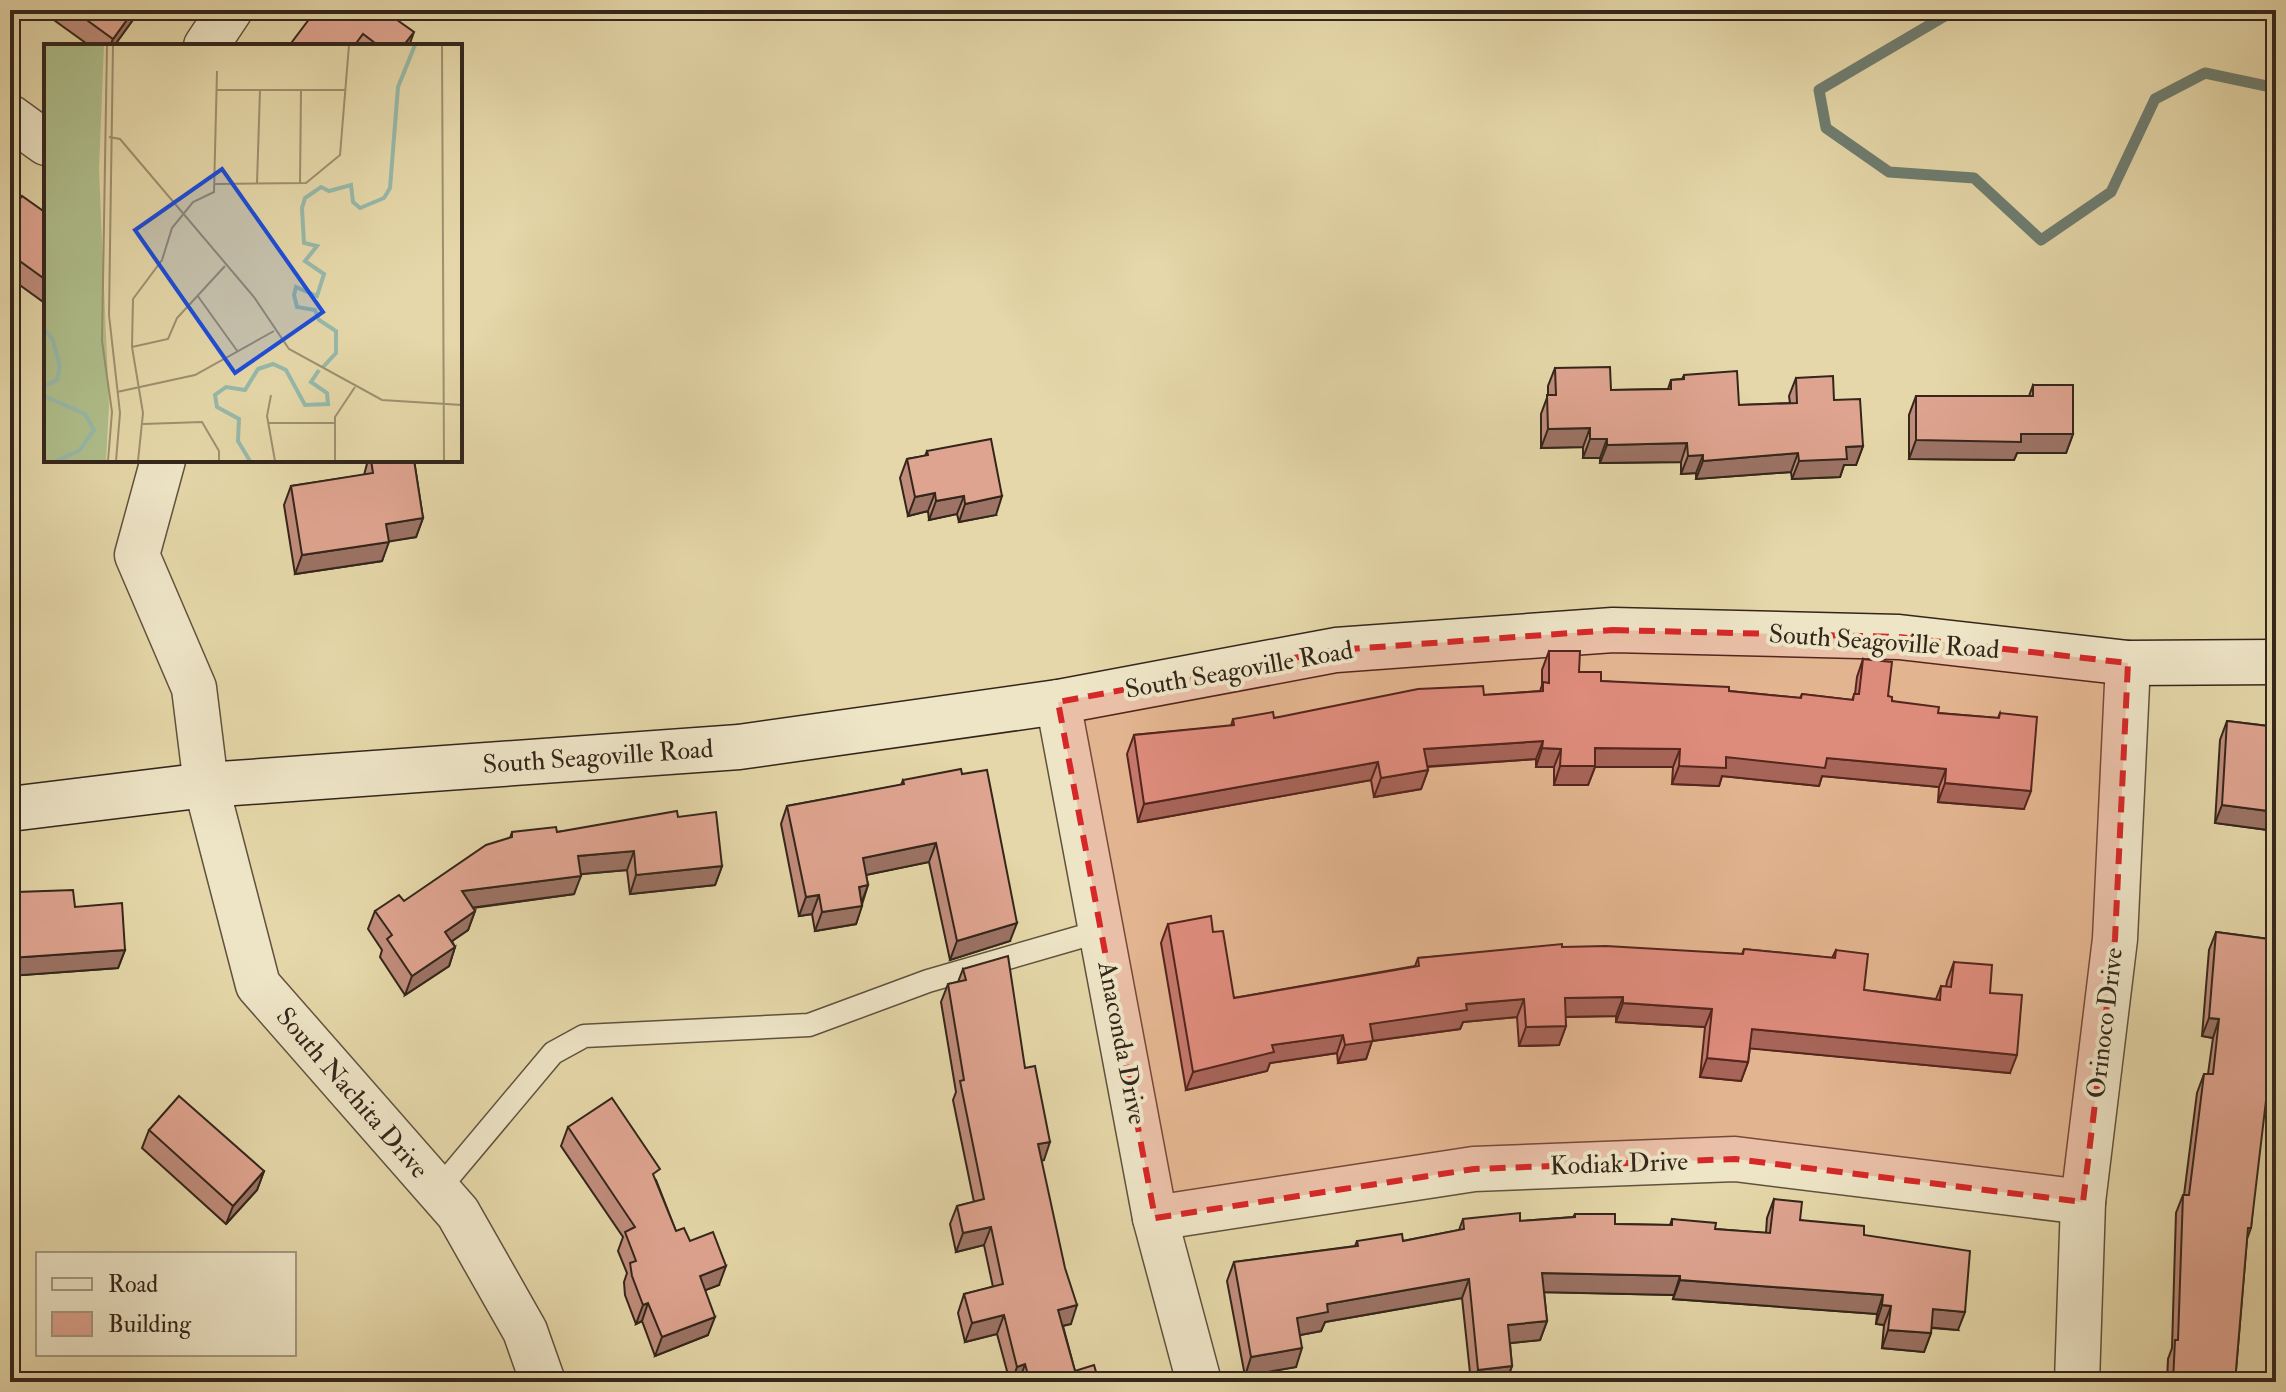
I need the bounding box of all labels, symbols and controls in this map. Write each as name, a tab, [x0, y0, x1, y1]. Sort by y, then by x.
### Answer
inset map	[44, 44, 462, 462]
street label: South Seagoville Road	[1768, 618, 2001, 666]
street label: South Seagoville Road	[1122, 634, 1356, 706]
street label: South Seagoville Road	[482, 733, 715, 781]
street label: Orinoco Drive	[2080, 946, 2130, 1100]
street label: Anaconda Drive	[1090, 958, 1154, 1127]
street label: South Nachita Drive	[269, 1001, 435, 1185]
street label: Kodiak Drive	[1549, 1146, 1689, 1182]
legend	[36, 1252, 296, 1356]
text: Road	[108, 1269, 158, 1300]
text: Building	[108, 1309, 192, 1340]

